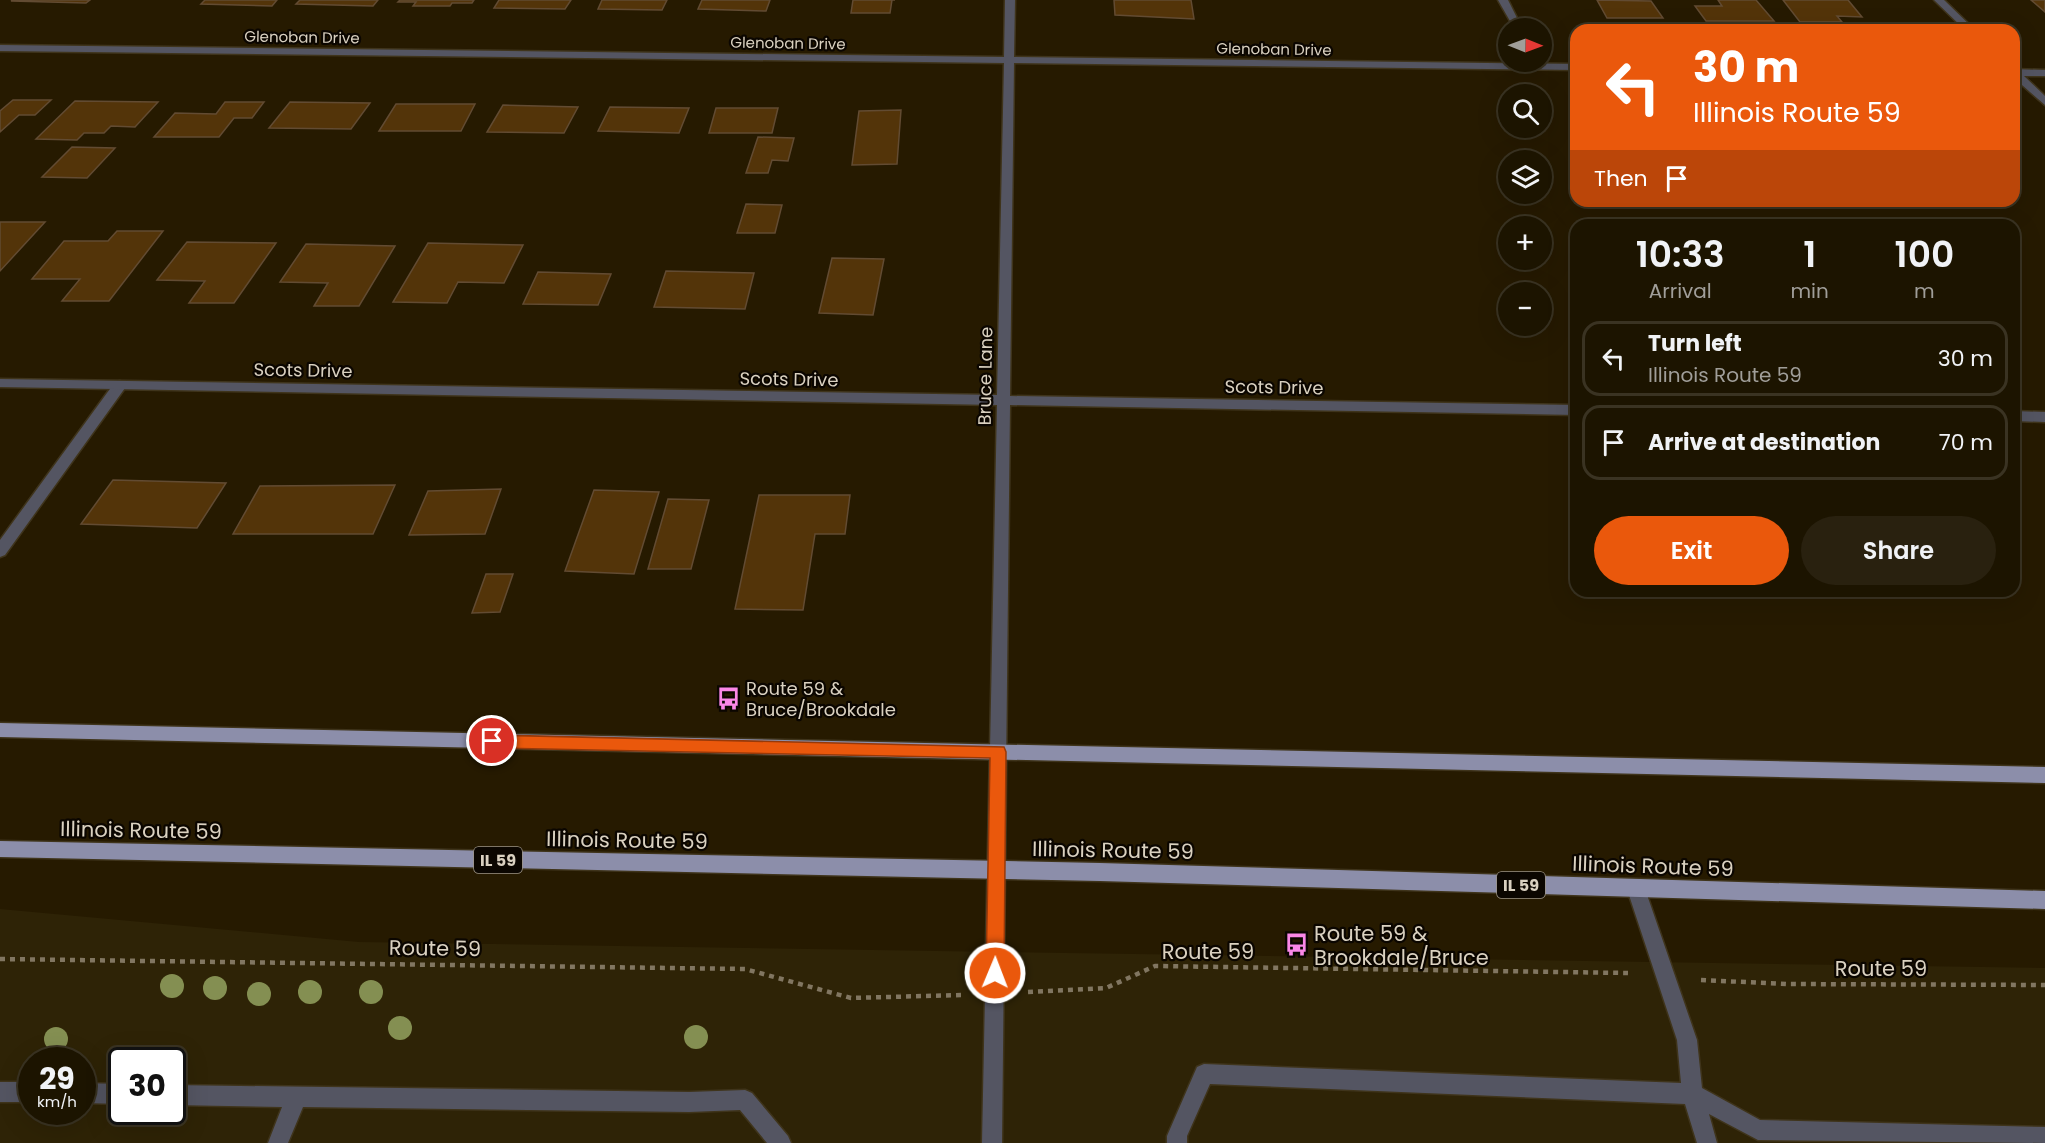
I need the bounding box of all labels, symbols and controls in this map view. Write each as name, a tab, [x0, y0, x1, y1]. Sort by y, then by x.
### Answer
north arrow	[1498, 18, 1552, 72]
map controls	[1498, 18, 1552, 336]
street label: Glenoban Drive	[244, 25, 360, 49]
street label: Glenoban Drive	[730, 31, 846, 55]
street label: Glenoban Drive	[1216, 37, 1332, 61]
text: 30 m	[1693, 38, 1799, 97]
icon: left	[1594, 48, 1672, 126]
button: search	[1498, 84, 1552, 138]
text: Illinois Route 59	[1693, 94, 1901, 131]
button: layers	[1498, 150, 1552, 204]
icon: arrive	[1660, 162, 1693, 195]
text: Then	[1594, 163, 1648, 194]
button: +	[1498, 216, 1552, 270]
text: 10:33	[1636, 229, 1725, 280]
text: 1	[1803, 229, 1816, 280]
text: 100	[1895, 229, 1954, 280]
text: Arrival	[1649, 277, 1712, 305]
text: min	[1790, 277, 1829, 305]
text: m	[1914, 277, 1935, 305]
button: −	[1498, 282, 1552, 336]
street label: Bruce Lane	[972, 326, 998, 426]
text: Turn left	[1648, 328, 1742, 359]
icon: left	[1597, 342, 1630, 375]
text: 30 m	[1938, 343, 1993, 374]
street label: Scots Drive	[253, 357, 353, 383]
text: Illinois Route 59	[1648, 361, 1802, 389]
street label: Scots Drive	[739, 366, 839, 392]
street label: Scots Drive	[1224, 374, 1324, 400]
icon: arrive	[1597, 426, 1630, 459]
text: Arrive at destination	[1648, 427, 1880, 458]
text: 70 m	[1939, 427, 1993, 458]
button: Exit	[1594, 516, 1789, 585]
button: Share	[1801, 516, 1996, 585]
place label: Route 59 & Bruce/Brookdale	[746, 676, 896, 722]
bus stop icon: Route 59 & Bruce/Brookdale	[715, 685, 741, 711]
pin	[466, 715, 517, 766]
icon: arrive	[475, 724, 508, 757]
street label: Illinois Route 59	[60, 814, 222, 846]
street label: Illinois Route 59	[546, 824, 708, 856]
street label: Illinois Route 59	[1032, 834, 1194, 866]
road number: IL 59	[474, 847, 522, 873]
street label: Illinois Route 59	[1572, 849, 1734, 883]
road number: IL 59	[1497, 872, 1545, 898]
place label: Route 59 & Brookdale/Bruce	[1314, 919, 1489, 972]
bus stop icon: Route 59 & Brookdale/Bruce	[1283, 932, 1309, 958]
street label: Route 59	[389, 933, 481, 963]
street label: Route 59	[1162, 937, 1254, 966]
position arrow	[963, 941, 1027, 1005]
street label: Route 59	[1835, 954, 1927, 983]
speed limit sign: 30	[108, 1047, 186, 1125]
text: 29	[39, 1057, 75, 1100]
text: km/h	[37, 1091, 77, 1112]

